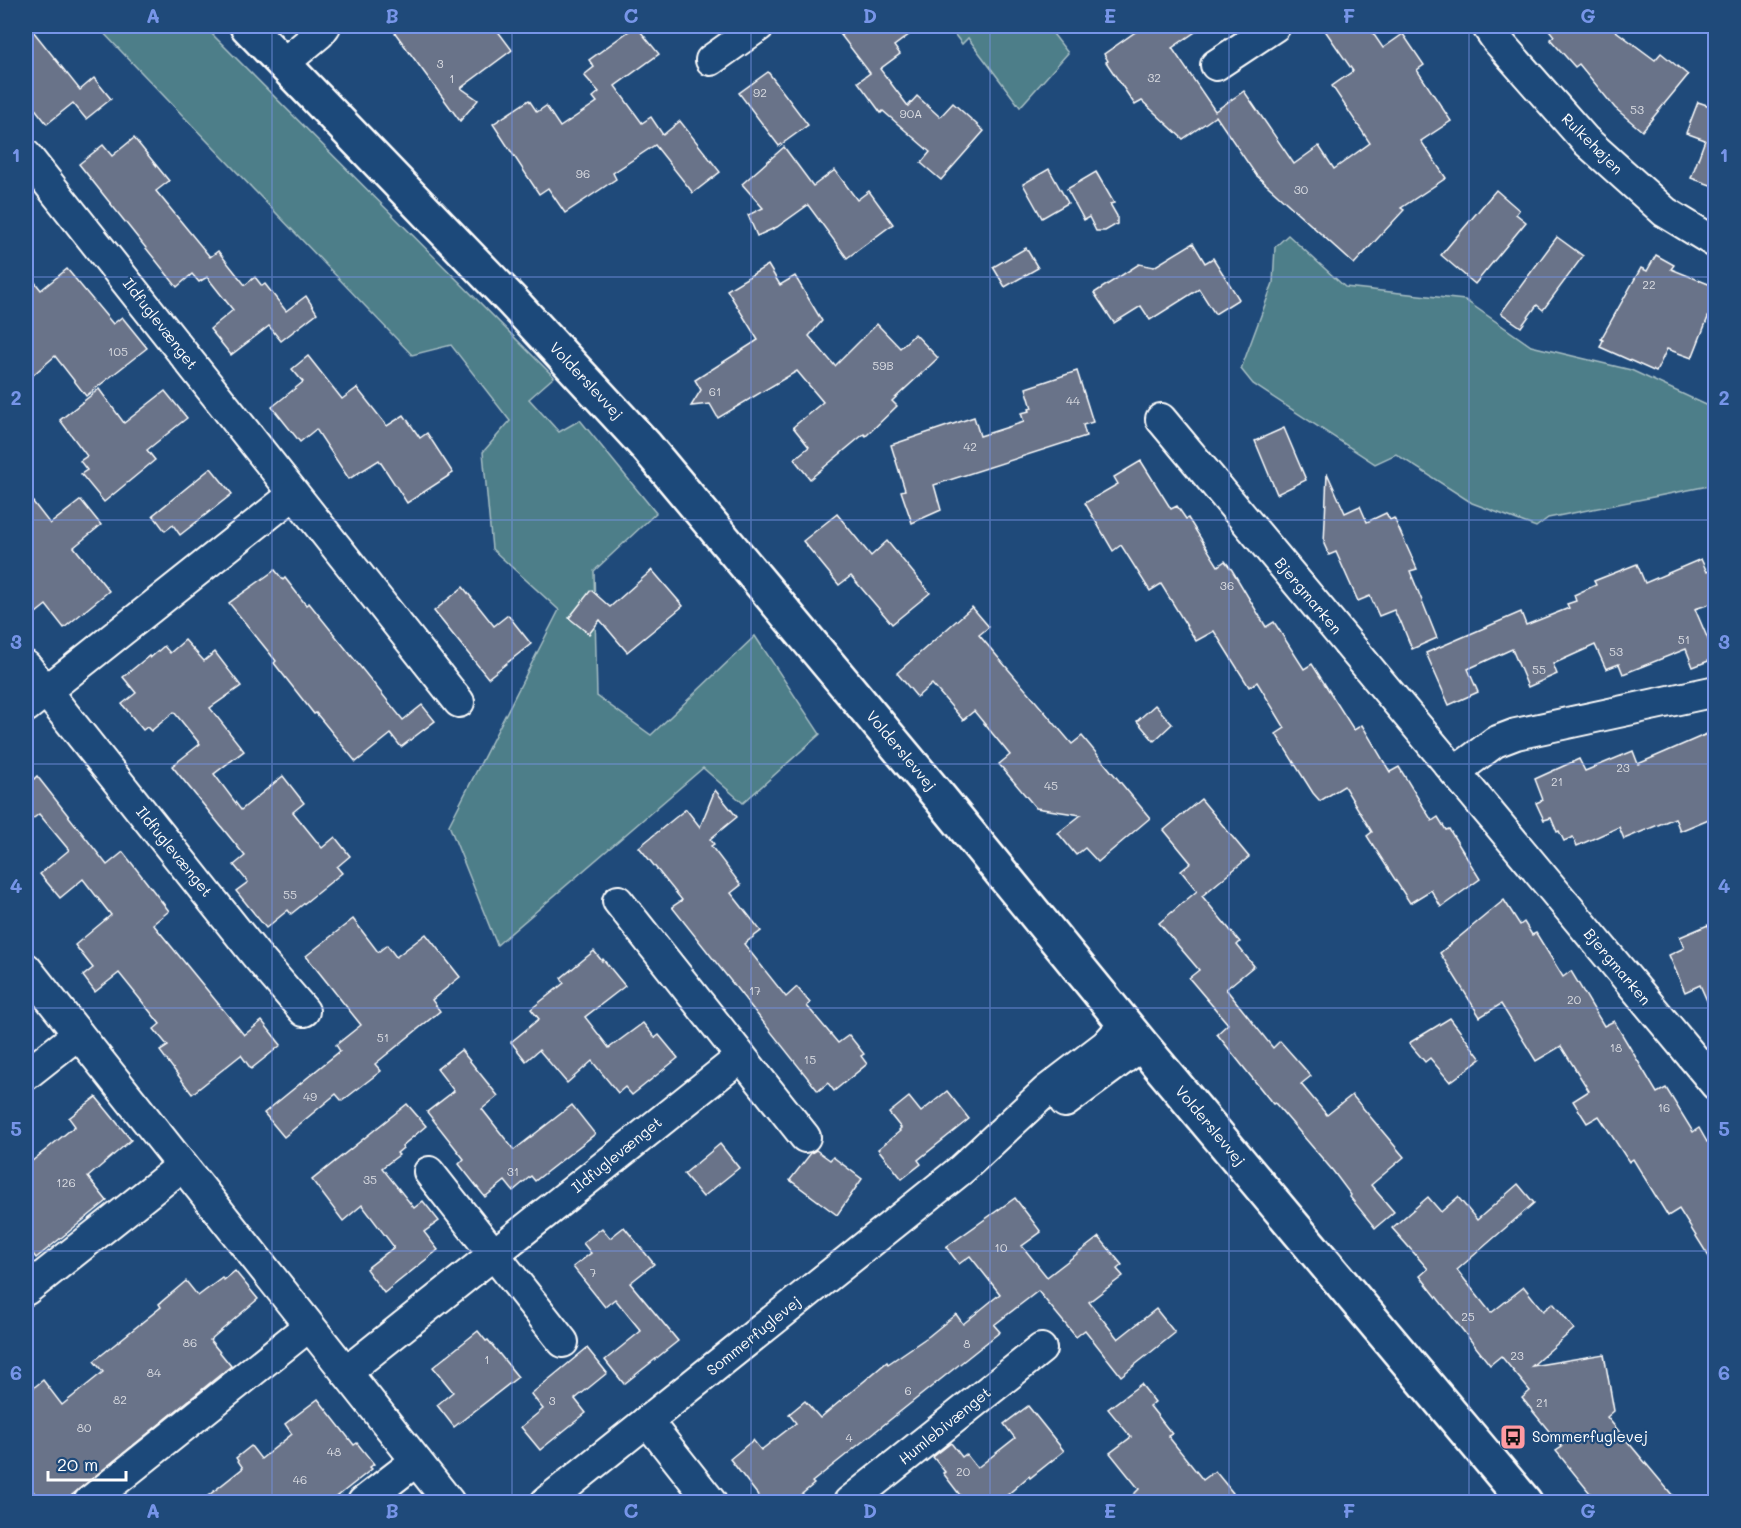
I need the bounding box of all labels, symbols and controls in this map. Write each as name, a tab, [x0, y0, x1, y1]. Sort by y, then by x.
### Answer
text: A	[146, 2, 160, 28]
text: B	[385, 2, 399, 28]
text: C	[624, 2, 639, 28]
text: D	[863, 2, 877, 28]
text: E	[1104, 2, 1116, 28]
text: F	[1343, 2, 1356, 28]
text: G	[1580, 2, 1596, 28]
house number: 3	[436, 55, 444, 71]
house number: 32	[1147, 69, 1161, 85]
house number: 1	[449, 70, 455, 86]
house number: 92	[753, 84, 767, 100]
house number: 53	[1630, 101, 1644, 117]
house number: 90A	[900, 105, 922, 121]
street label: Rulkehøjen	[1558, 108, 1628, 178]
text: 1	[12, 141, 20, 167]
text: 1	[1720, 141, 1728, 167]
house number: 96	[576, 165, 590, 181]
house number: 30	[1294, 181, 1309, 197]
street label: Ildfuglevænget	[119, 274, 203, 373]
house number: 22	[1642, 276, 1656, 292]
street label: Volderslevvej	[546, 337, 628, 423]
house number: 105	[108, 343, 128, 359]
house number: 59B	[872, 357, 894, 373]
house number: 61	[709, 383, 721, 399]
text: 2	[10, 384, 22, 410]
text: 2	[1718, 384, 1730, 410]
house number: 44	[1066, 392, 1080, 408]
house number: 42	[963, 438, 977, 454]
street label: Bjergmarken	[1271, 553, 1347, 638]
house number: 36	[1220, 577, 1234, 593]
text: 3	[10, 628, 22, 654]
text: 3	[1718, 628, 1730, 654]
house number: 51	[1678, 631, 1690, 647]
house number: 53	[1609, 643, 1623, 659]
house number: 55	[1532, 661, 1546, 677]
street label: Volderslevvej	[862, 706, 941, 795]
house number: 23	[1616, 759, 1630, 775]
house number: 21	[1551, 773, 1563, 789]
house number: 45	[1044, 777, 1058, 793]
street label: Ildfuglevænget	[132, 802, 217, 901]
text: 4	[10, 872, 23, 898]
text: 4	[1718, 872, 1731, 898]
house number: 55	[283, 886, 297, 902]
street label: Bjergmarken	[1580, 924, 1656, 1009]
house number: 17	[749, 982, 761, 998]
house number: 20	[1567, 991, 1582, 1007]
house number: 51	[377, 1029, 389, 1045]
house number: 18	[1610, 1039, 1622, 1055]
house number: 15	[804, 1051, 816, 1067]
street label: Volderslevvej	[1171, 1081, 1250, 1170]
house number: 49	[303, 1088, 317, 1104]
house number: 16	[1658, 1099, 1670, 1115]
street label: Ildfuglevænget	[567, 1112, 666, 1197]
text: 5	[10, 1115, 22, 1141]
text: 5	[1718, 1115, 1730, 1141]
house number: 31	[507, 1163, 519, 1179]
house number: 35	[363, 1171, 377, 1187]
house number: 126	[56, 1174, 76, 1190]
house number: 10	[995, 1239, 1008, 1255]
house number: 7	[590, 1264, 597, 1280]
street label: Sommerfuglevej	[702, 1291, 805, 1380]
house number: 25	[1461, 1308, 1475, 1324]
house number: 86	[183, 1334, 197, 1350]
house number: 8	[963, 1335, 971, 1351]
house number: 23	[1510, 1347, 1524, 1363]
house number: 1	[484, 1351, 490, 1367]
text: 6	[10, 1359, 22, 1385]
text: 6	[1718, 1359, 1730, 1385]
house number: 84	[147, 1364, 161, 1380]
street label: Humlebivænget	[894, 1382, 995, 1469]
house number: 6	[904, 1382, 912, 1398]
house number: 82	[113, 1391, 127, 1407]
house number: 3	[548, 1392, 556, 1408]
house number: 21	[1536, 1394, 1548, 1410]
house number: 80	[77, 1419, 92, 1435]
bus stop icon: Sommerfuglevej	[1498, 1422, 1528, 1452]
place label: Sommerfuglevej	[1532, 1426, 1648, 1446]
house number: 4	[845, 1429, 853, 1445]
house number: 48	[327, 1443, 341, 1459]
scale bar	[48, 1444, 126, 1482]
text: 20 m	[57, 1452, 98, 1476]
house number: 20	[956, 1463, 971, 1479]
house number: 46	[293, 1471, 307, 1487]
text: A	[146, 1497, 160, 1523]
text: B	[385, 1497, 399, 1523]
text: C	[624, 1497, 639, 1523]
text: D	[863, 1497, 877, 1523]
text: E	[1104, 1497, 1116, 1523]
text: F	[1343, 1497, 1356, 1523]
text: G	[1580, 1497, 1596, 1523]

